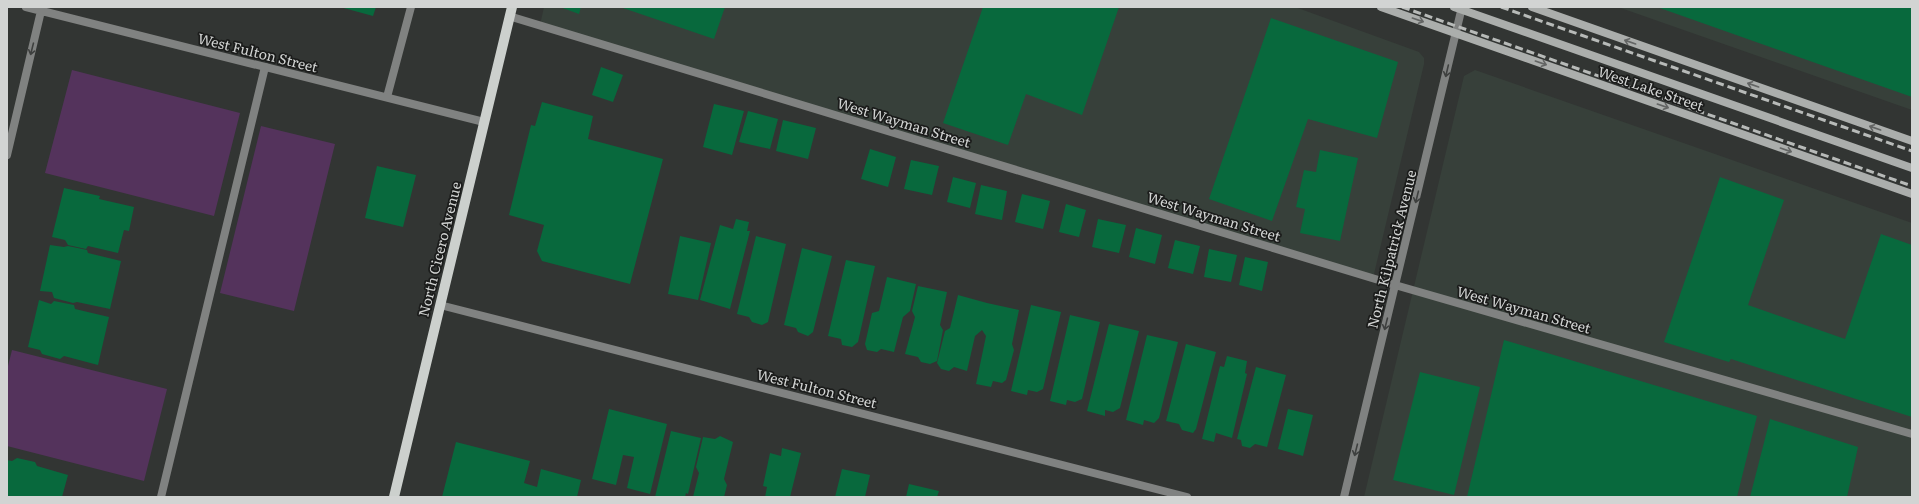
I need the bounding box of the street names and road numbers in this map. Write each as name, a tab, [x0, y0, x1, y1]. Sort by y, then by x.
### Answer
street label: West Fulton Street	[196, 27, 321, 77]
street label: West Lake Street	[1595, 61, 1707, 116]
street label: West Wayman Street	[835, 92, 974, 152]
street label: North Kilpatrick Avenue	[1362, 167, 1420, 331]
street label: North Cicero Avenue	[413, 179, 465, 319]
street label: West Wayman Street	[1145, 186, 1284, 246]
street label: West Wayman Street	[1455, 280, 1594, 338]
street label: West Fulton Street	[755, 363, 880, 413]

